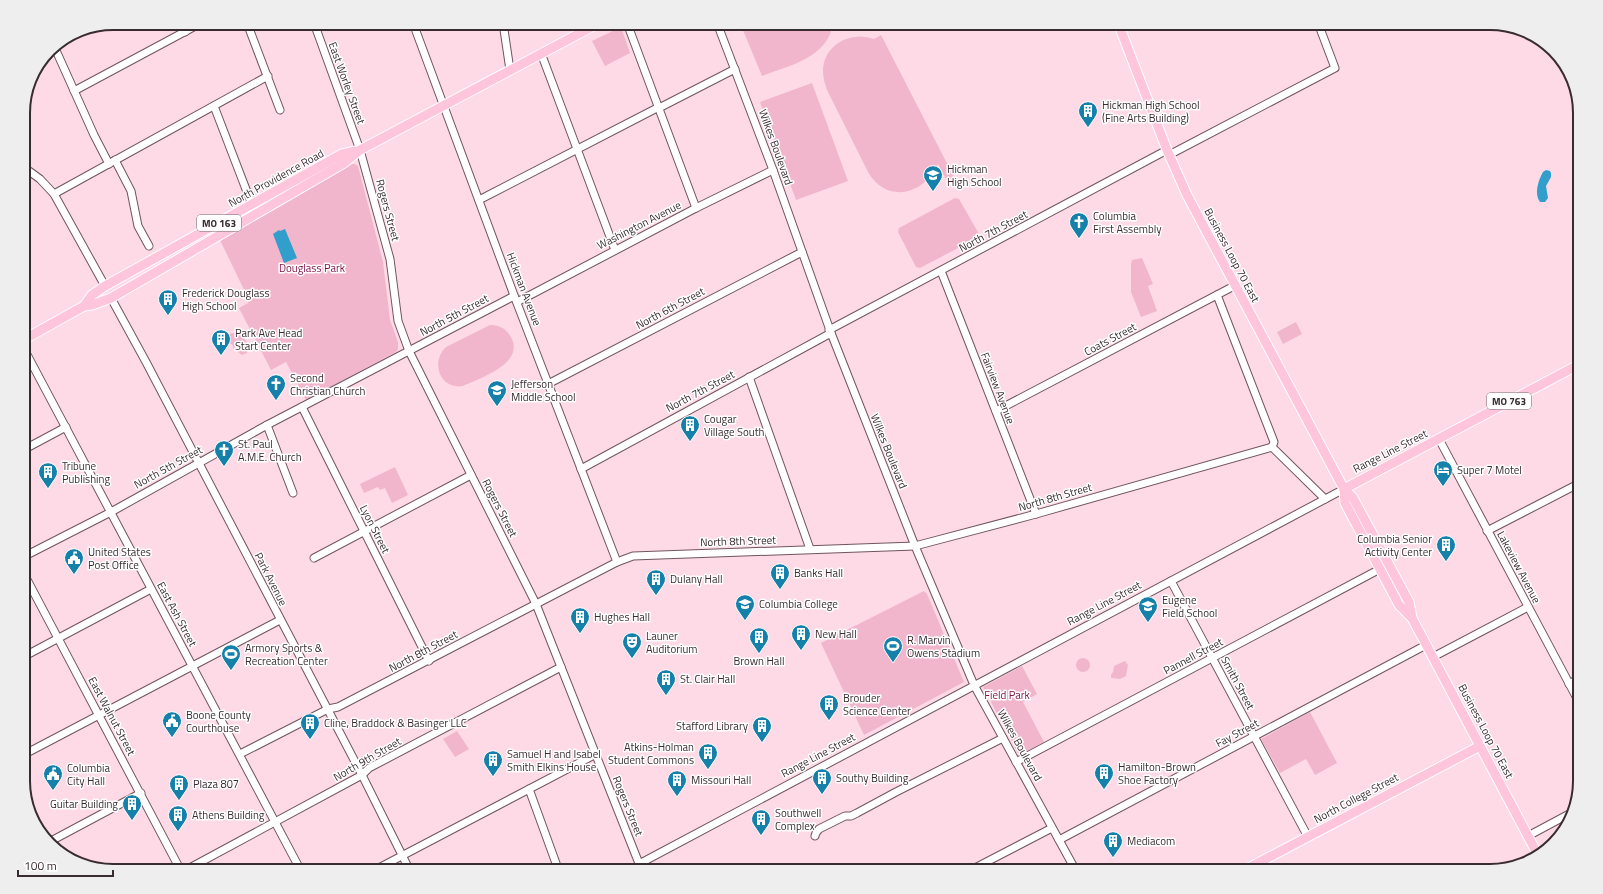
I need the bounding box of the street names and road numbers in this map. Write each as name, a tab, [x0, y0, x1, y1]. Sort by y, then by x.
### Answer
street label: East Worley Street	[325, 40, 369, 126]
street label: Wilkes Boulevard	[755, 107, 797, 187]
street label: North Providence Road	[225, 145, 327, 211]
street label: Rogers Street	[372, 177, 404, 243]
street label: Washington Avenue	[594, 197, 684, 253]
street label: Business Loop 70 East	[1200, 205, 1264, 305]
street label: North 7th Street	[956, 206, 1030, 256]
road number: MO 163	[197, 215, 241, 231]
street label: Hickman Avenue	[503, 250, 545, 328]
street label: North 6th Street	[633, 283, 707, 333]
street label: North 5th Street	[417, 290, 491, 340]
street label: Coats Street	[1081, 319, 1139, 359]
street label: Fairview Avenue	[977, 350, 1019, 427]
street label: North 7th Street	[663, 366, 737, 416]
road number: MO 763	[1487, 393, 1531, 409]
street label: Wilkes Boulevard	[867, 411, 911, 491]
street label: Range Line Street	[1350, 425, 1430, 477]
street label: North 5th Street	[131, 442, 205, 492]
street label: Rogers Street	[478, 476, 522, 540]
street label: North 8th Street	[1016, 479, 1094, 515]
street label: Lyon Street	[356, 502, 394, 556]
street label: Lakeview Avenue	[1493, 528, 1545, 606]
street label: North 8th Street	[700, 532, 776, 550]
street label: Park Avenue	[251, 550, 291, 609]
street label: Range Line Street	[1064, 577, 1144, 629]
street label: East Ash Street	[153, 579, 201, 649]
street label: North 8th Street	[386, 626, 460, 676]
street label: Pannell Street	[1160, 634, 1226, 678]
street label: Smith Street	[1217, 654, 1259, 713]
street label: East Walnut Street	[85, 674, 140, 758]
street label: Business Loop 70 East	[1454, 681, 1518, 781]
street label: Wilkes Boulevard	[994, 706, 1046, 784]
street label: Fay Street	[1213, 715, 1262, 751]
street label: Range Line Street	[778, 729, 858, 781]
street label: North 9th Street	[330, 733, 404, 785]
street label: North College Street	[1311, 769, 1401, 827]
street label: Rogers Street	[609, 774, 647, 839]

